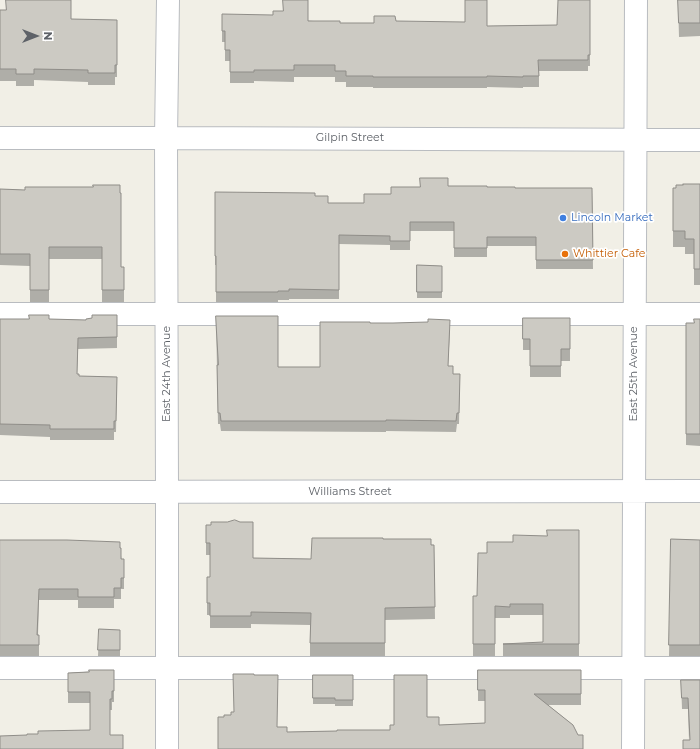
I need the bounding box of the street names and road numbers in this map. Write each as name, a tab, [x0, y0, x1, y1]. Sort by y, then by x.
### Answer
street label: Gilpin Street	[316, 131, 384, 145]
street label: East 24th Avenue	[160, 326, 174, 422]
street label: East 25th Avenue	[627, 326, 641, 422]
street label: Williams Street	[308, 485, 392, 499]

